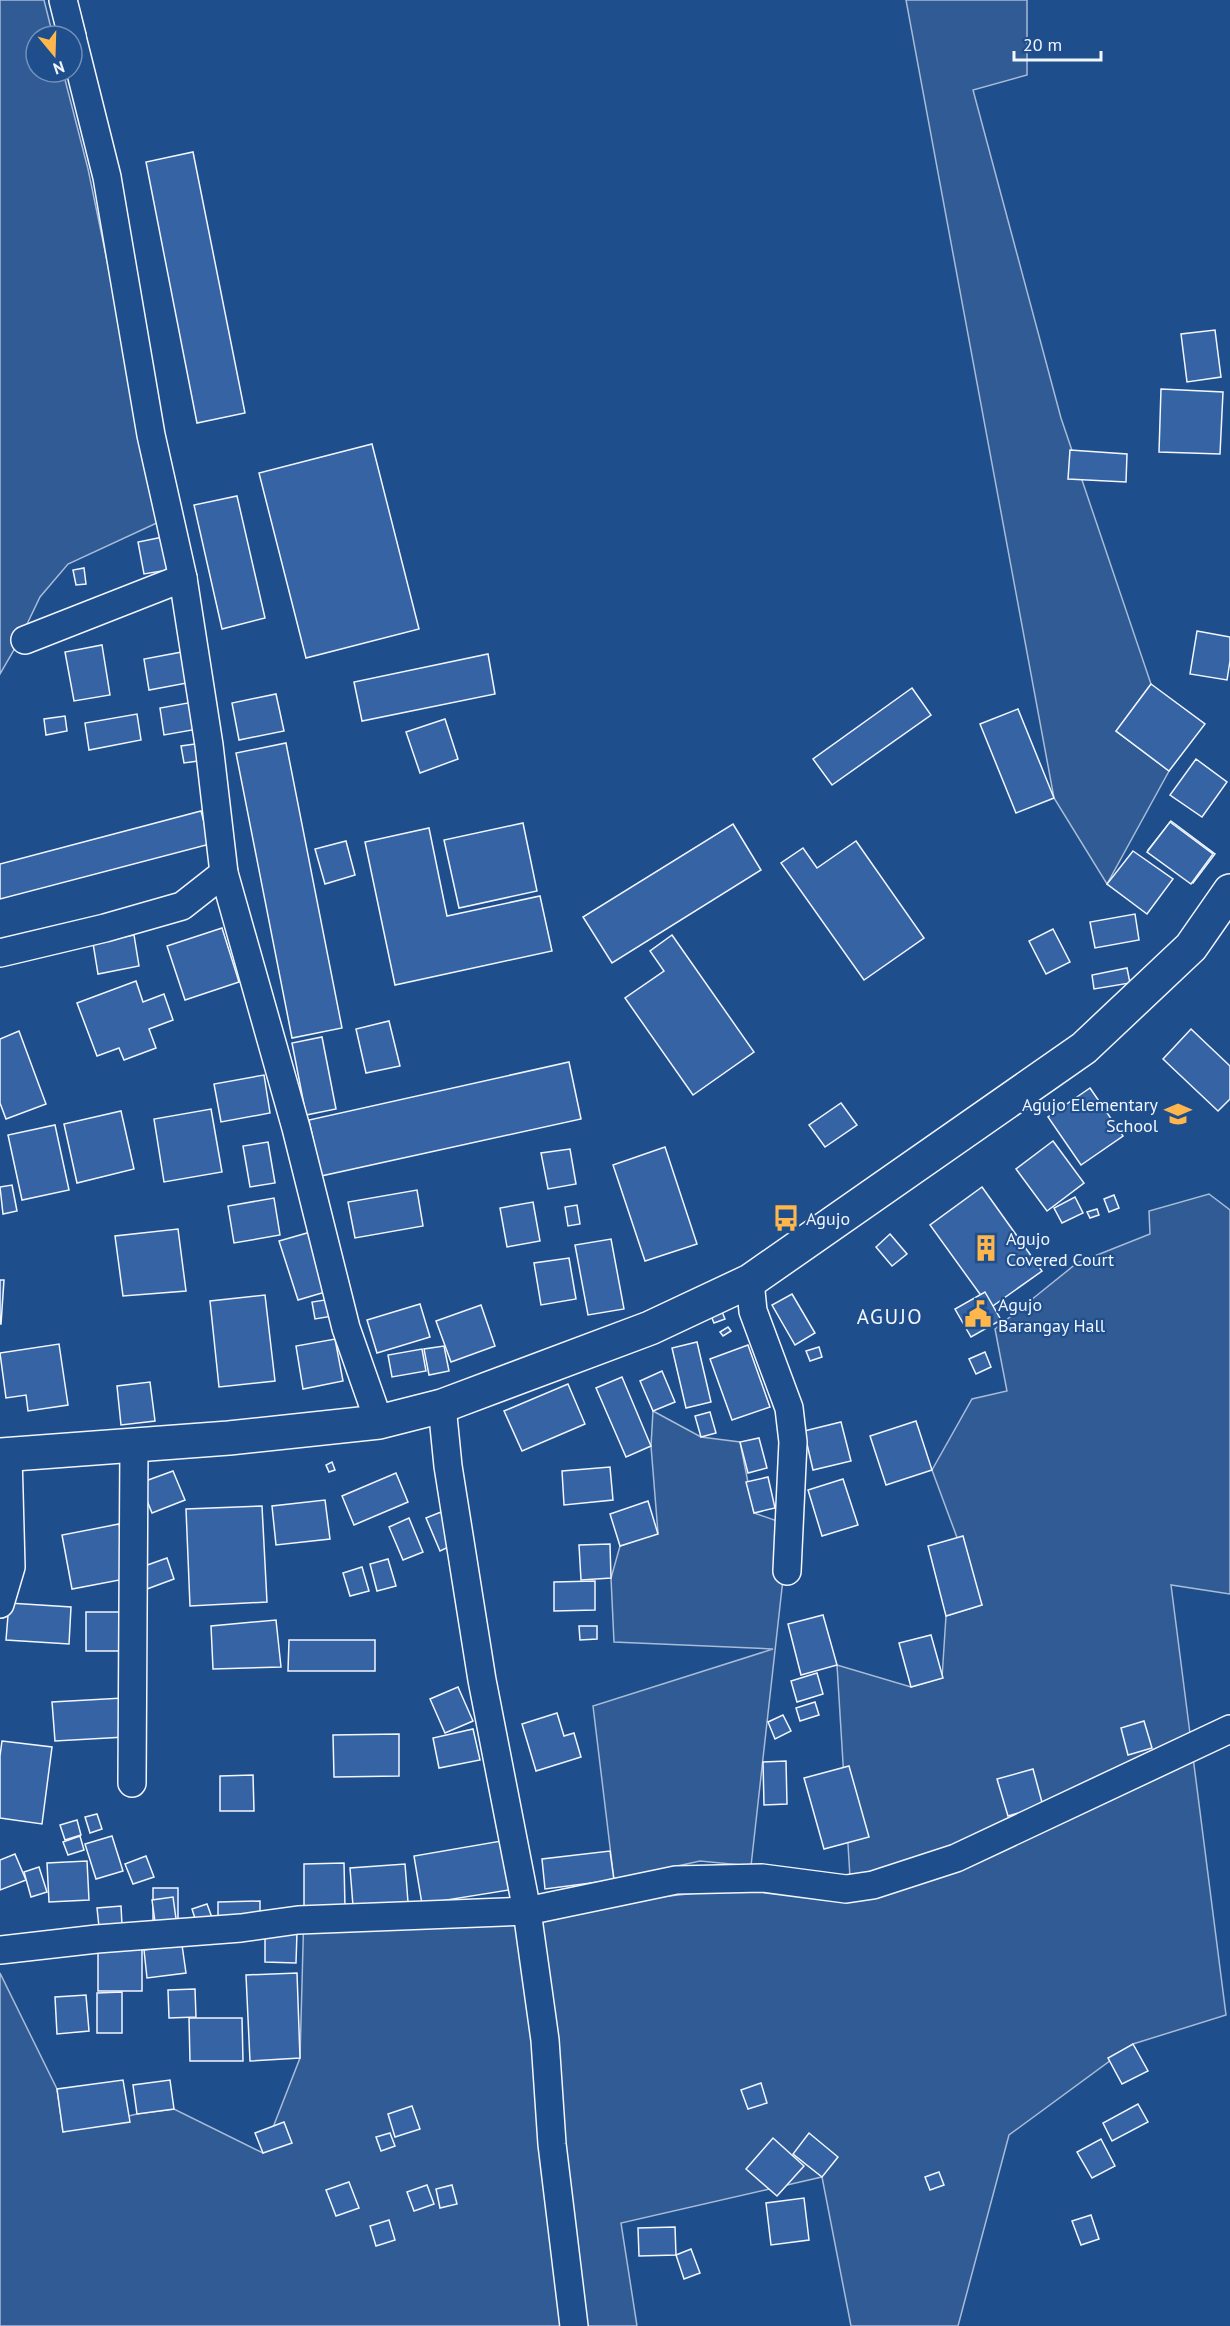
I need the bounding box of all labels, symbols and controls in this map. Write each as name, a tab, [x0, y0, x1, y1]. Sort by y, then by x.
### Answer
north arrow	[24, 24, 84, 84]
scale bar	[1014, 24, 1101, 62]
text: 20 m	[1023, 33, 1062, 56]
text: N	[51, 57, 67, 79]
place label: Agujo Elementary School	[1022, 1093, 1159, 1137]
school or university icon: Agujo Elementary School	[1163, 1099, 1193, 1129]
bus stop icon: Agujo	[771, 1203, 801, 1233]
place label: Agujo	[806, 1207, 850, 1230]
place label: Agujo Covered Court	[1006, 1227, 1114, 1271]
building icon: Agujo Covered Court	[971, 1233, 1001, 1263]
place label: Agujo Barangay Hall	[998, 1293, 1106, 1337]
public building icon: Agujo Barangay Hall	[963, 1299, 993, 1329]
district label: AGUJO	[857, 1303, 923, 1330]

